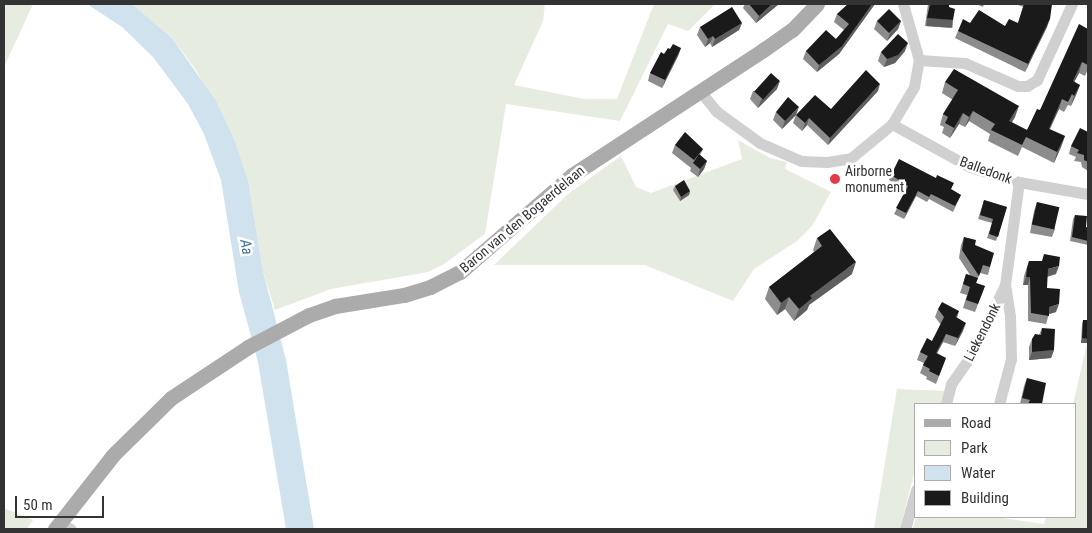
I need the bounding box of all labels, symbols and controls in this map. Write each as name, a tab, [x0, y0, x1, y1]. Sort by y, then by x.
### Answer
street label: Balledonk	[958, 153, 1014, 187]
street label: Baron van den Bogaerdelaan	[456, 162, 588, 276]
place label: Airborne monument	[845, 163, 904, 196]
marker: Airborne monument	[829, 173, 841, 185]
water label: Aa	[236, 238, 256, 256]
street label: Liekendonk	[960, 300, 1004, 364]
legend	[914, 403, 1077, 518]
text: Road	[961, 414, 991, 432]
text: Park	[961, 439, 988, 457]
text: Water	[961, 464, 995, 482]
scale bar	[18, 486, 106, 518]
text: Building	[961, 489, 1009, 507]
text: 50 m	[23, 496, 53, 514]

